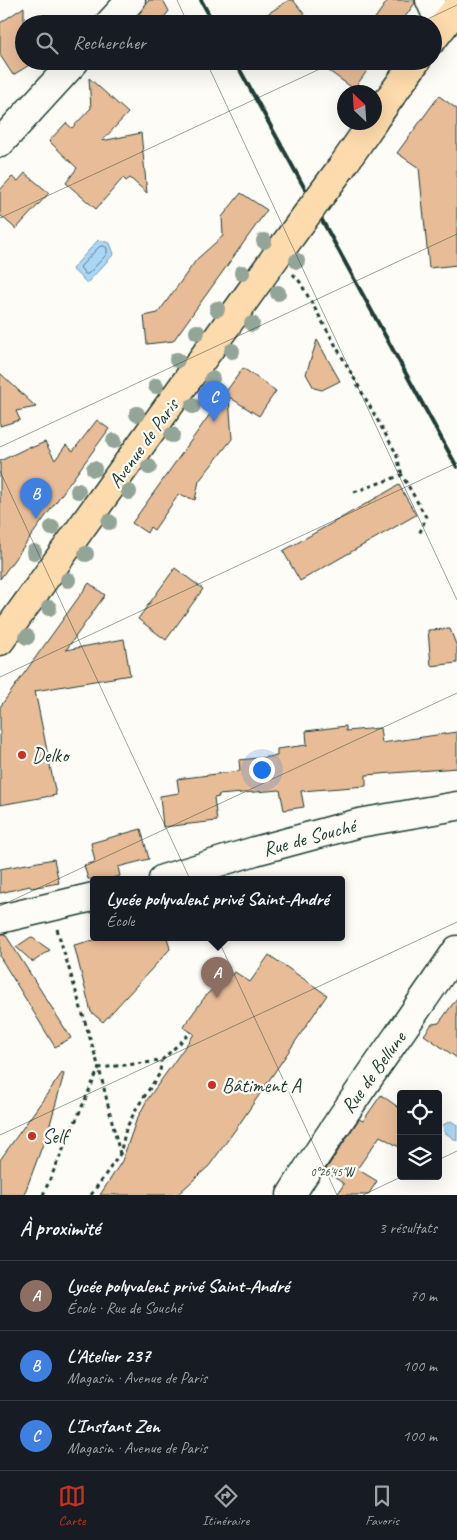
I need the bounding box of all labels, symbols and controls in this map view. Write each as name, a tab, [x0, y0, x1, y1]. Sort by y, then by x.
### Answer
search box	[15, 15, 442, 70]
icon: search	[33, 29, 61, 57]
text: Rechercher	[73, 31, 146, 55]
north arrow	[337, 85, 382, 130]
pin: C	[198, 381, 230, 422]
street label: Avenue de Paris	[103, 392, 185, 493]
pin: B	[20, 478, 52, 519]
place label: Delko	[32, 743, 70, 768]
marker: Delko	[16, 749, 28, 761]
your location	[249, 757, 275, 783]
street label: Rue de Souché	[260, 812, 361, 862]
popup	[90, 876, 345, 941]
text: Lycée polyvalent privé Saint-André	[107, 887, 328, 911]
text: École	[107, 911, 135, 931]
pin: A	[201, 957, 233, 998]
street label: Rue de Bellune	[335, 1025, 412, 1118]
place label: Bâtiment A	[222, 1073, 302, 1098]
marker: Bâtiment A	[206, 1079, 218, 1091]
map controls	[397, 1090, 442, 1180]
button: locate	[397, 1090, 442, 1135]
place label: Self	[42, 1124, 71, 1149]
marker: Self	[26, 1130, 38, 1142]
button: layers	[397, 1135, 442, 1180]
text: 0°26'45"W	[310, 1164, 356, 1180]
text: À proximité	[20, 1215, 100, 1241]
text: 3 résultats	[378, 1218, 437, 1238]
text: Lycée polyvalent privé Saint-André	[67, 1274, 289, 1298]
text: A	[32, 1286, 40, 1306]
text: 70 m	[410, 1286, 437, 1306]
text: École · Rue de Souché	[67, 1298, 181, 1318]
text: L'Atelier 237	[67, 1344, 150, 1368]
text: B	[32, 1356, 40, 1376]
text: 100 m	[403, 1356, 437, 1376]
text: Magasin · Avenue de Paris	[67, 1368, 207, 1388]
text: L'Instant Zen	[67, 1414, 160, 1438]
text: C	[32, 1426, 40, 1446]
text: 100 m	[403, 1426, 437, 1446]
text: Magasin · Avenue de Paris	[67, 1438, 207, 1458]
tab: Carte	[58, 1482, 86, 1529]
tab: Itinéraire	[202, 1482, 249, 1529]
tab: Favoris	[365, 1482, 399, 1529]

